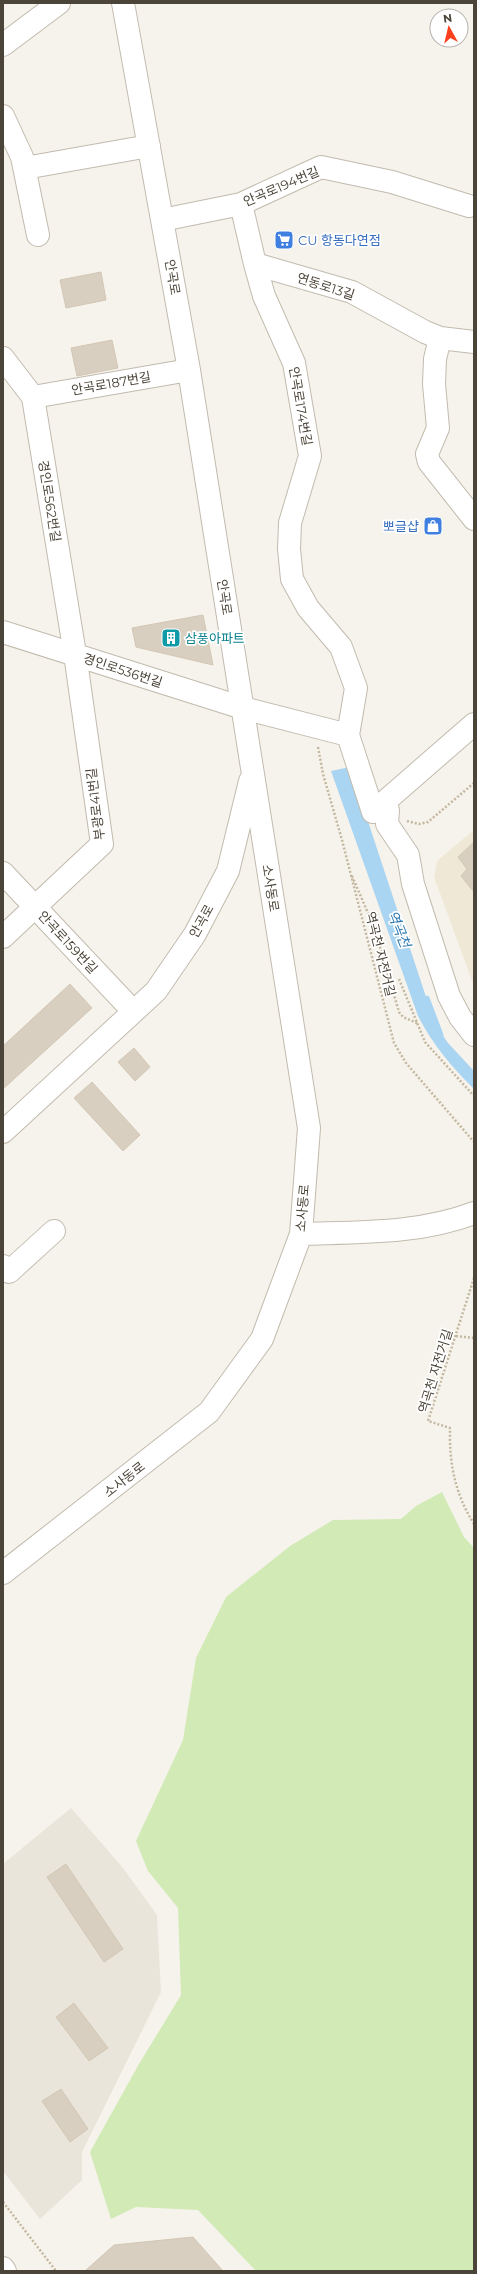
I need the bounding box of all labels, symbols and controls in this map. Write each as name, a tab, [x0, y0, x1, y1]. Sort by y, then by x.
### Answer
north arrow	[429, 8, 469, 48]
text: N	[442, 11, 453, 26]
street label: 안곡로194번길	[241, 163, 321, 209]
supermarket icon: CU 항동다연점	[273, 229, 295, 251]
place label: CU 항동다연점	[298, 232, 381, 248]
street label: 안곡로	[162, 258, 184, 296]
street label: 연동로13길	[295, 269, 357, 303]
street label: 안곡로174번길	[286, 365, 316, 447]
street label: 안곡로187번길	[70, 368, 152, 398]
street label: 경인로562번길	[36, 459, 64, 543]
shop icon: 뽀글샵	[422, 515, 444, 537]
place label: 뽀글샵	[383, 518, 419, 534]
street label: 안곡로	[214, 578, 236, 616]
building icon: 삼풍아파트	[160, 627, 182, 649]
place label: 삼풍아파트	[185, 630, 245, 646]
street label: 경인로536번길	[81, 650, 165, 690]
street label: 부광로41번길	[83, 767, 107, 841]
street label: 소사동로	[259, 863, 283, 913]
street label: 안곡로	[185, 901, 217, 941]
street label: 안곡로159번길	[35, 907, 101, 977]
water label: 역곡천	[383, 908, 415, 951]
street label: 역곡천 자전거길	[363, 910, 399, 998]
street label: 소사동로	[292, 1183, 312, 1233]
street label: 역곡천 자전거길	[415, 1327, 455, 1415]
street label: 소사동로	[100, 1458, 148, 1500]

